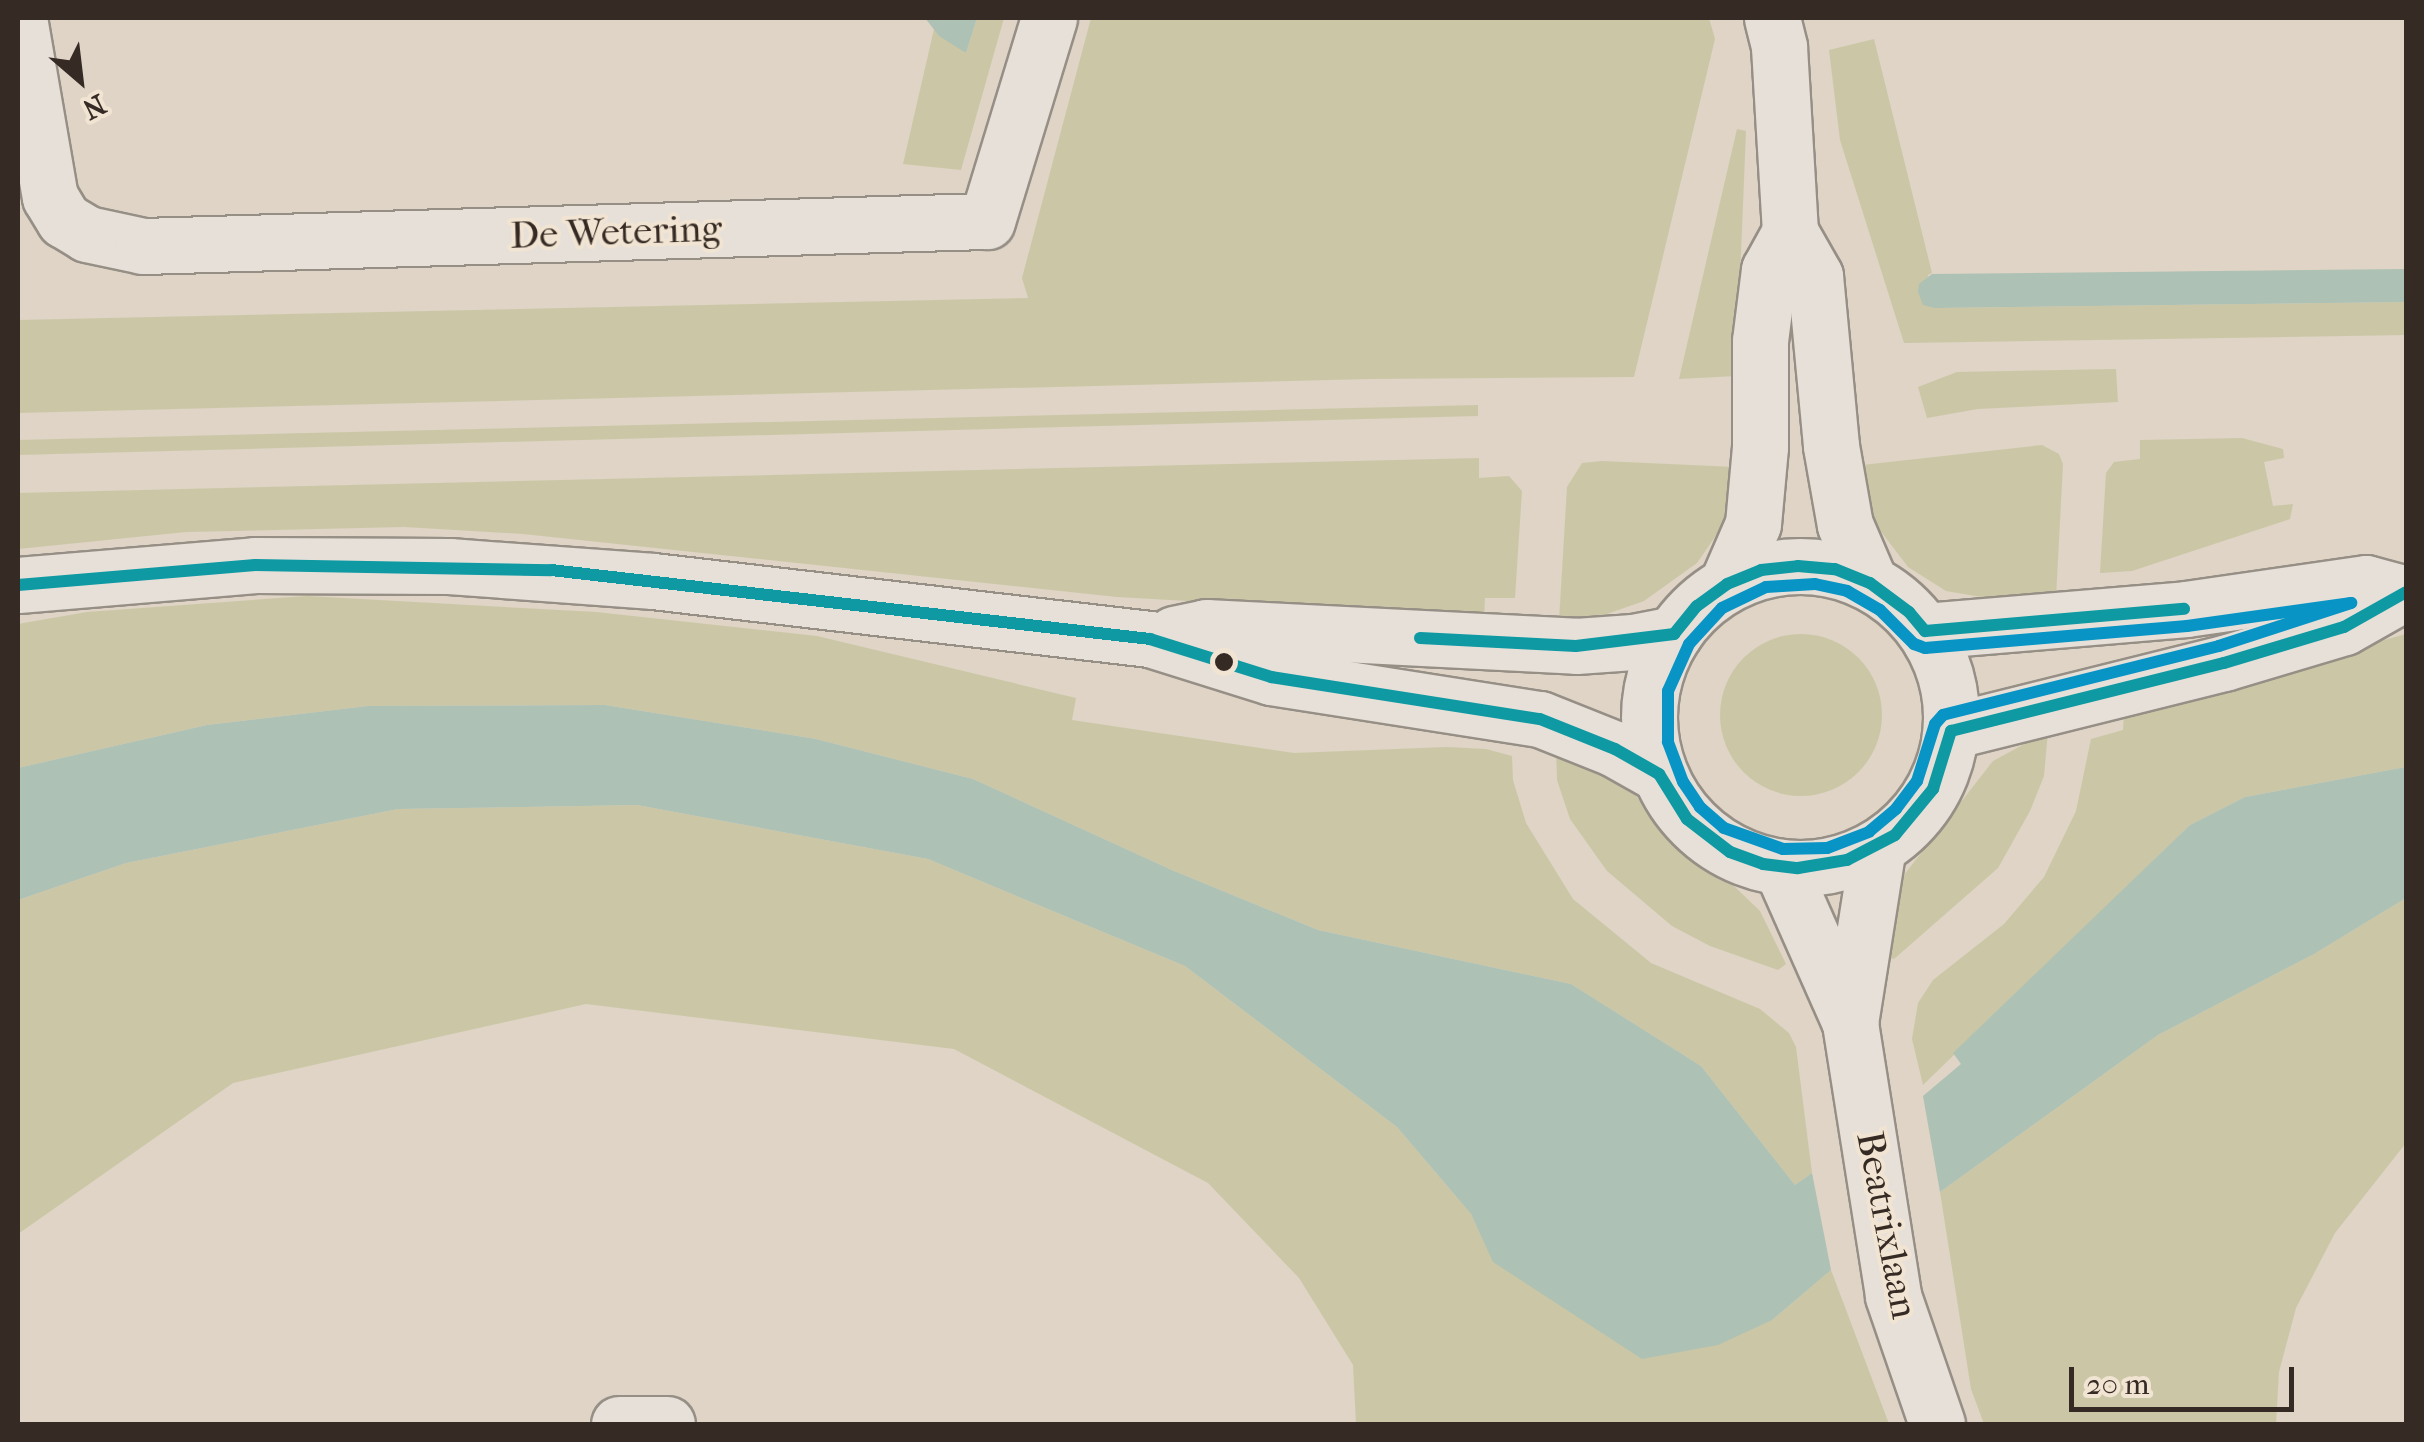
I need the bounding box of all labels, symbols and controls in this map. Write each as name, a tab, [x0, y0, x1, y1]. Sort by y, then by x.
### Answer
north arrow	[30, 30, 130, 130]
text: N	[77, 87, 111, 126]
street label: De Wetering	[509, 206, 723, 258]
unlabelled marker	[1214, 652, 1234, 672]
street label: Beatrixlaan	[1847, 1128, 1927, 1322]
scale bar	[2074, 1347, 2299, 1409]
text: 20 m	[2086, 1367, 2149, 1402]

